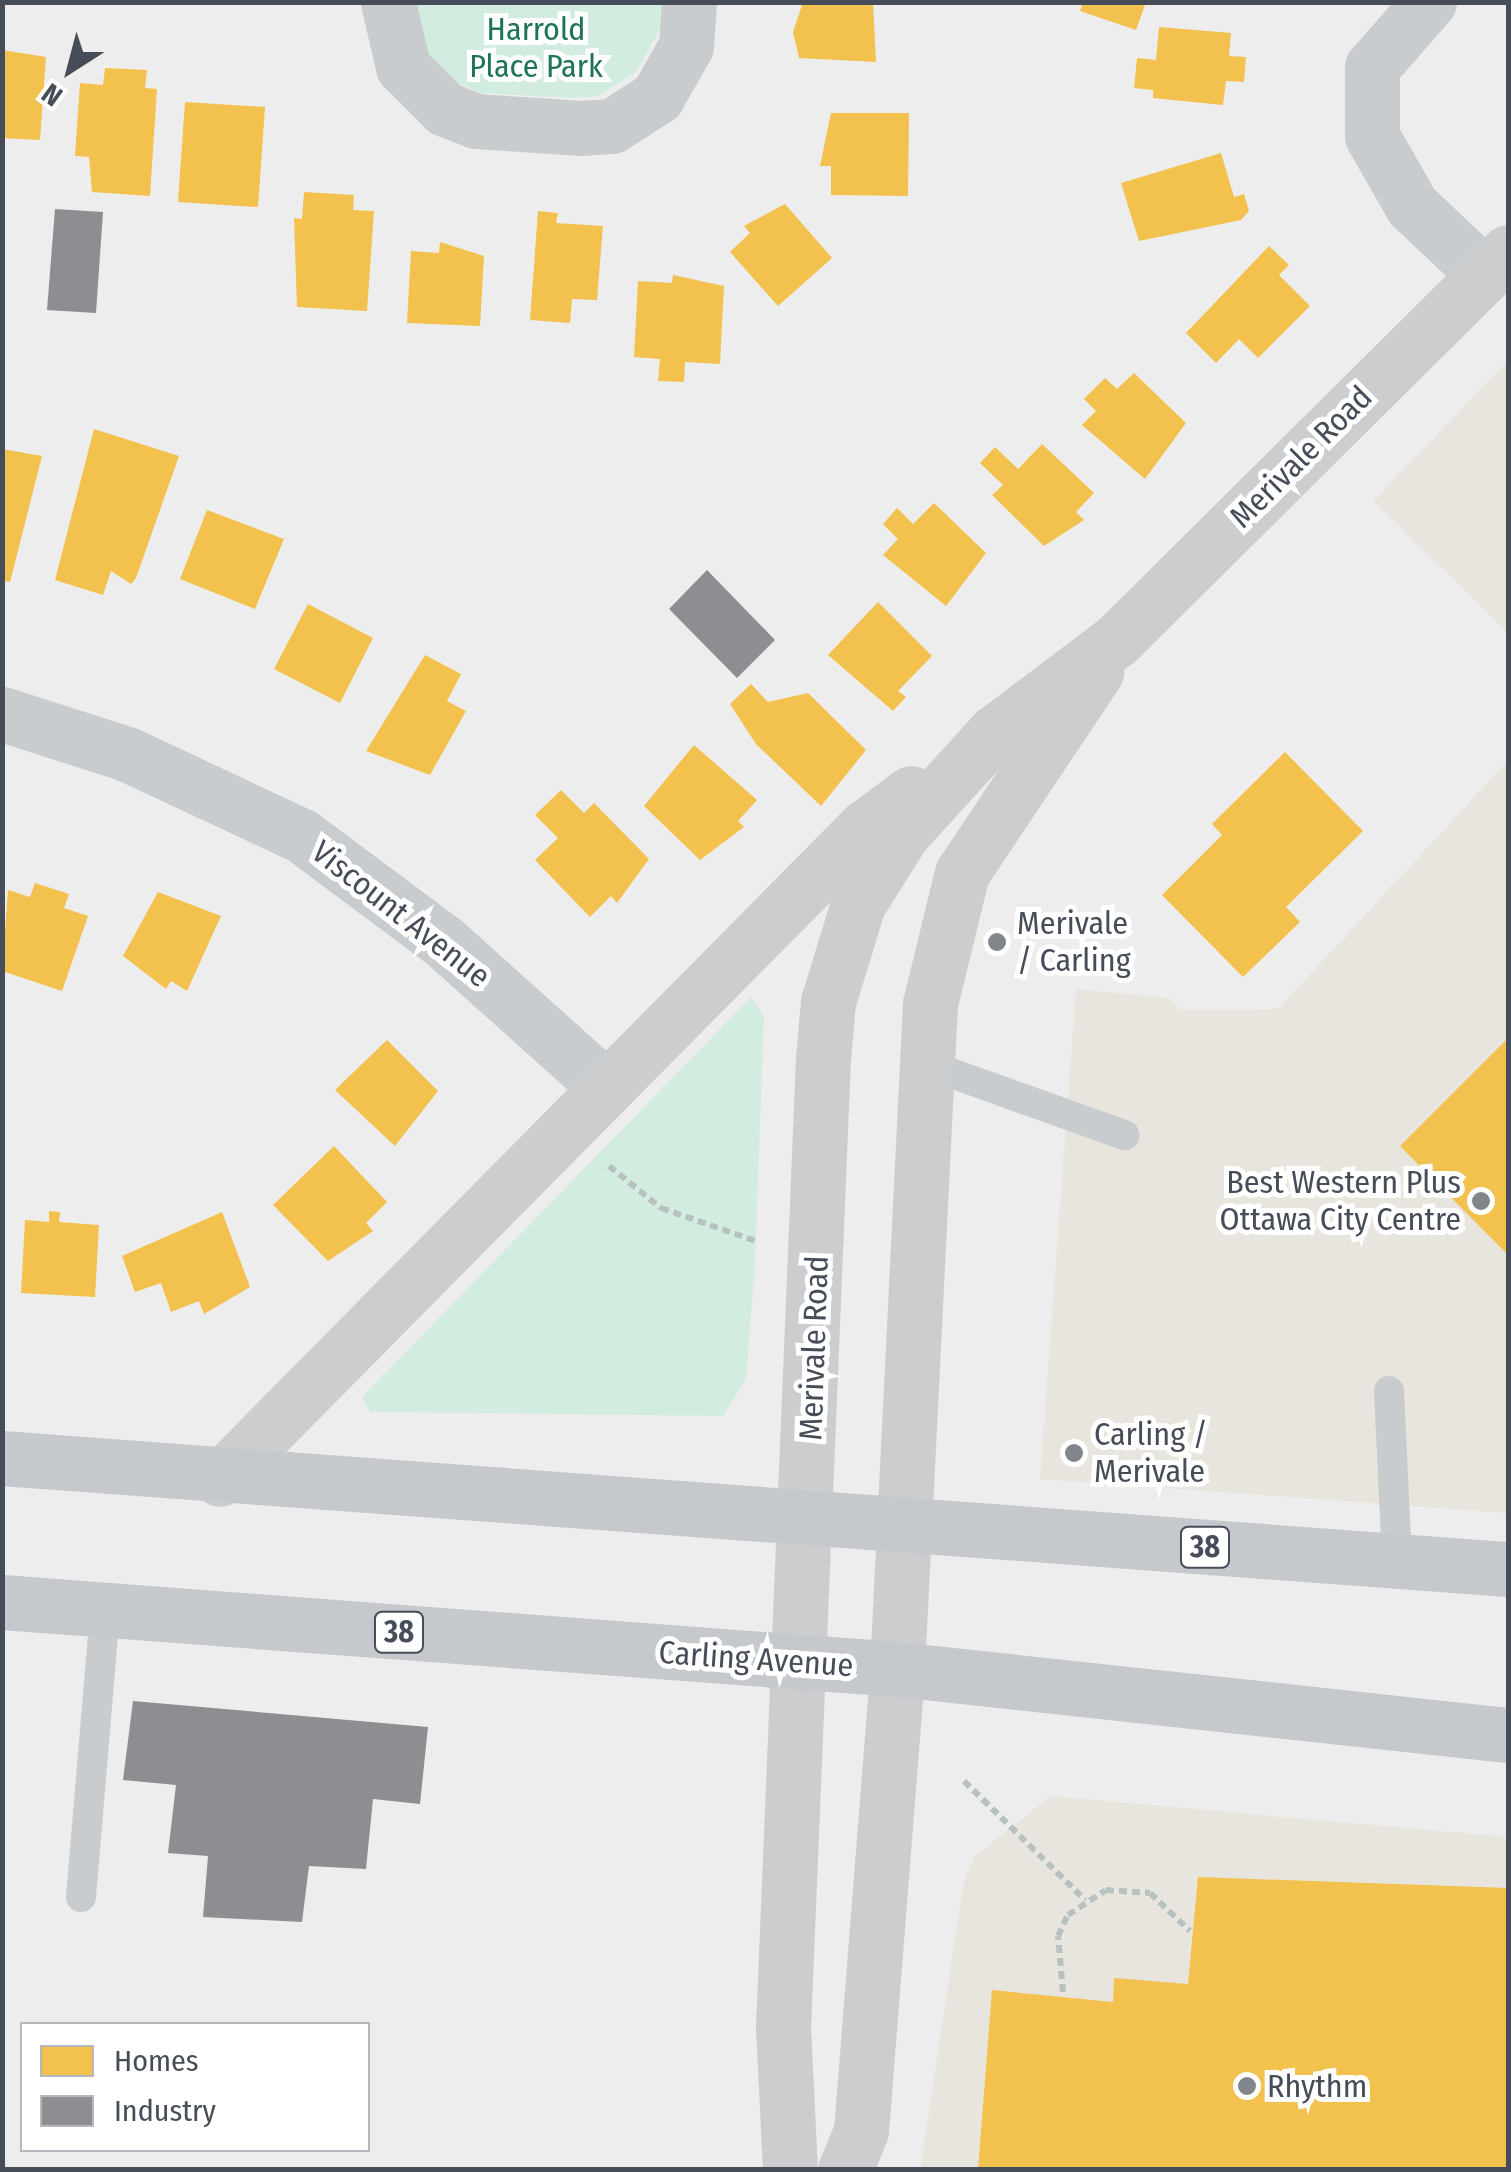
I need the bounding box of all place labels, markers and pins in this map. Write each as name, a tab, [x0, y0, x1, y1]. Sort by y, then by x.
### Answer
place label: Merivale / Carling	[1017, 905, 1131, 980]
marker: Merivale / Carling	[986, 931, 1008, 953]
place label: Best Western Plus Ottawa City Centre	[1220, 1164, 1461, 1239]
marker: Best Western Plus Ottawa City Centre	[1470, 1190, 1492, 1212]
place label: Carling / Merivale	[1094, 1416, 1208, 1491]
marker: Carling / Merivale	[1063, 1442, 1085, 1464]
place label: Rhythm	[1267, 2067, 1367, 2105]
marker: Rhythm	[1236, 2075, 1258, 2097]

